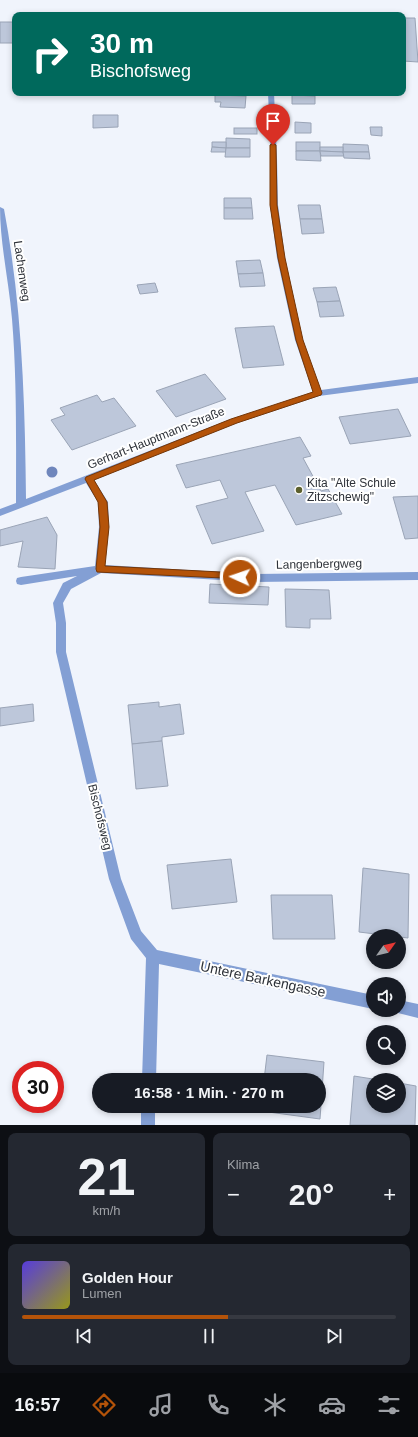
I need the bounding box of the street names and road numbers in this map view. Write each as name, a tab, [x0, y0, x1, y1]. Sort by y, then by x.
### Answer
street label: Lachenweg	[11, 240, 33, 302]
street label: Gerhart-Hauptmann-Straße	[85, 404, 227, 472]
street label: Langenbergweg	[276, 556, 362, 572]
street label: Bischofsweg	[85, 783, 115, 851]
street label: Untere Barkengasse	[199, 958, 327, 1000]

